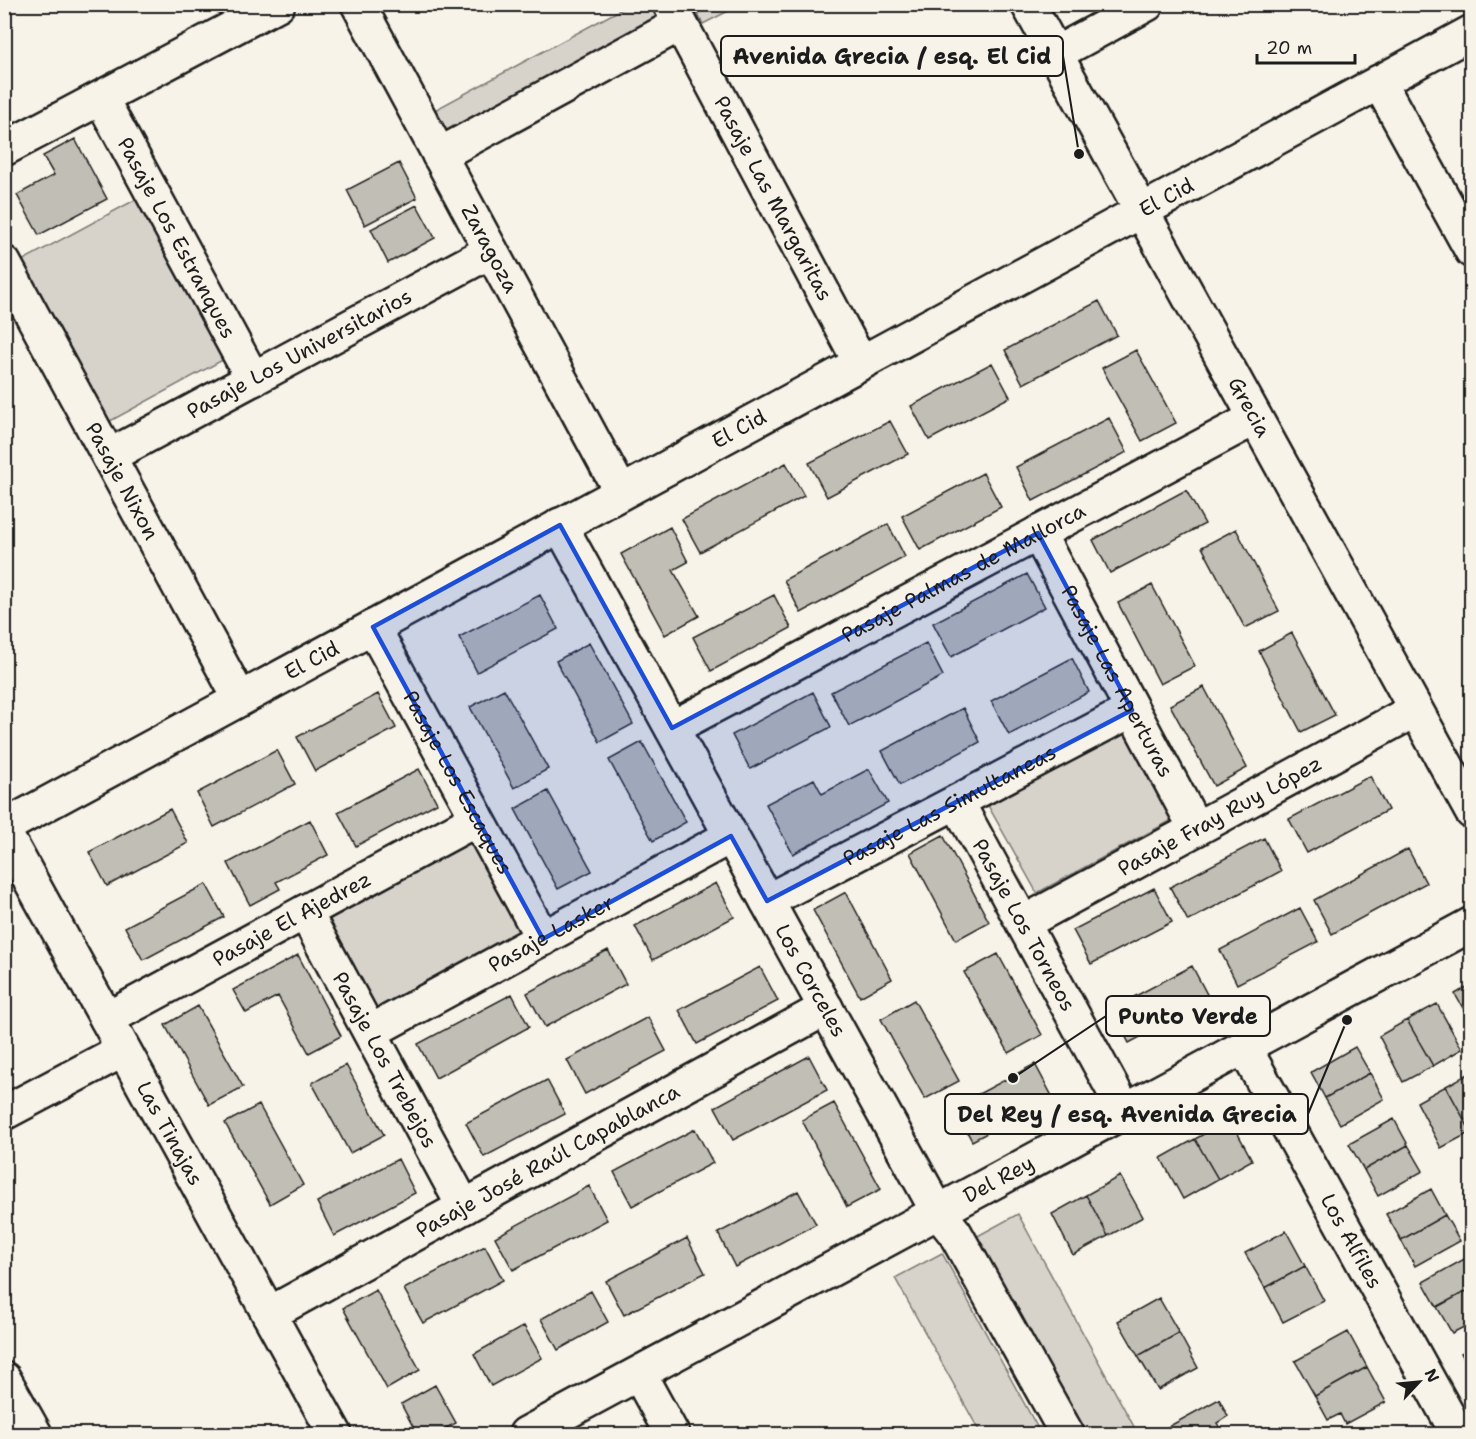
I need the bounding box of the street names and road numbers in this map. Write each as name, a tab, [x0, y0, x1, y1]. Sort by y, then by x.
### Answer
street label: Pasaje Las Margaritas	[707, 91, 839, 306]
street label: Pasaje Los Estranques	[111, 132, 243, 344]
street label: El Cid	[1134, 171, 1199, 224]
street label: Zaragoza	[455, 200, 525, 298]
street label: Pasaje Los Universitarios	[182, 282, 417, 426]
street label: Grecia	[1222, 372, 1277, 442]
street label: El Cid	[707, 403, 771, 455]
street label: Pasaje Nixon	[79, 417, 165, 545]
street label: Pasaje Palmas de Mallorca	[836, 497, 1090, 650]
street label: Pasaje Las Aperturas	[1054, 580, 1180, 782]
street label: El Cid	[280, 634, 344, 686]
street label: Pasaje Los Escaques	[396, 686, 519, 879]
street label: Pasaje Las Simultaneas	[838, 738, 1061, 873]
street label: Pasaje Fray Ruy López	[1113, 749, 1327, 883]
street label: Pasaje Los Torneos	[966, 834, 1082, 1016]
street label: Pasaje El Ajedrez	[207, 865, 376, 973]
street label: Pasaje Lasker	[483, 888, 619, 979]
street label: Los Corceles	[768, 919, 853, 1042]
street label: Pasaje Los Trebejos	[326, 967, 444, 1153]
street label: Las Tinajas	[130, 1076, 210, 1191]
street label: Pasaje José Raúl Capablanca	[411, 1077, 684, 1245]
street label: Del Rey	[958, 1149, 1039, 1210]
street label: Los Alfiles	[1314, 1189, 1389, 1294]

